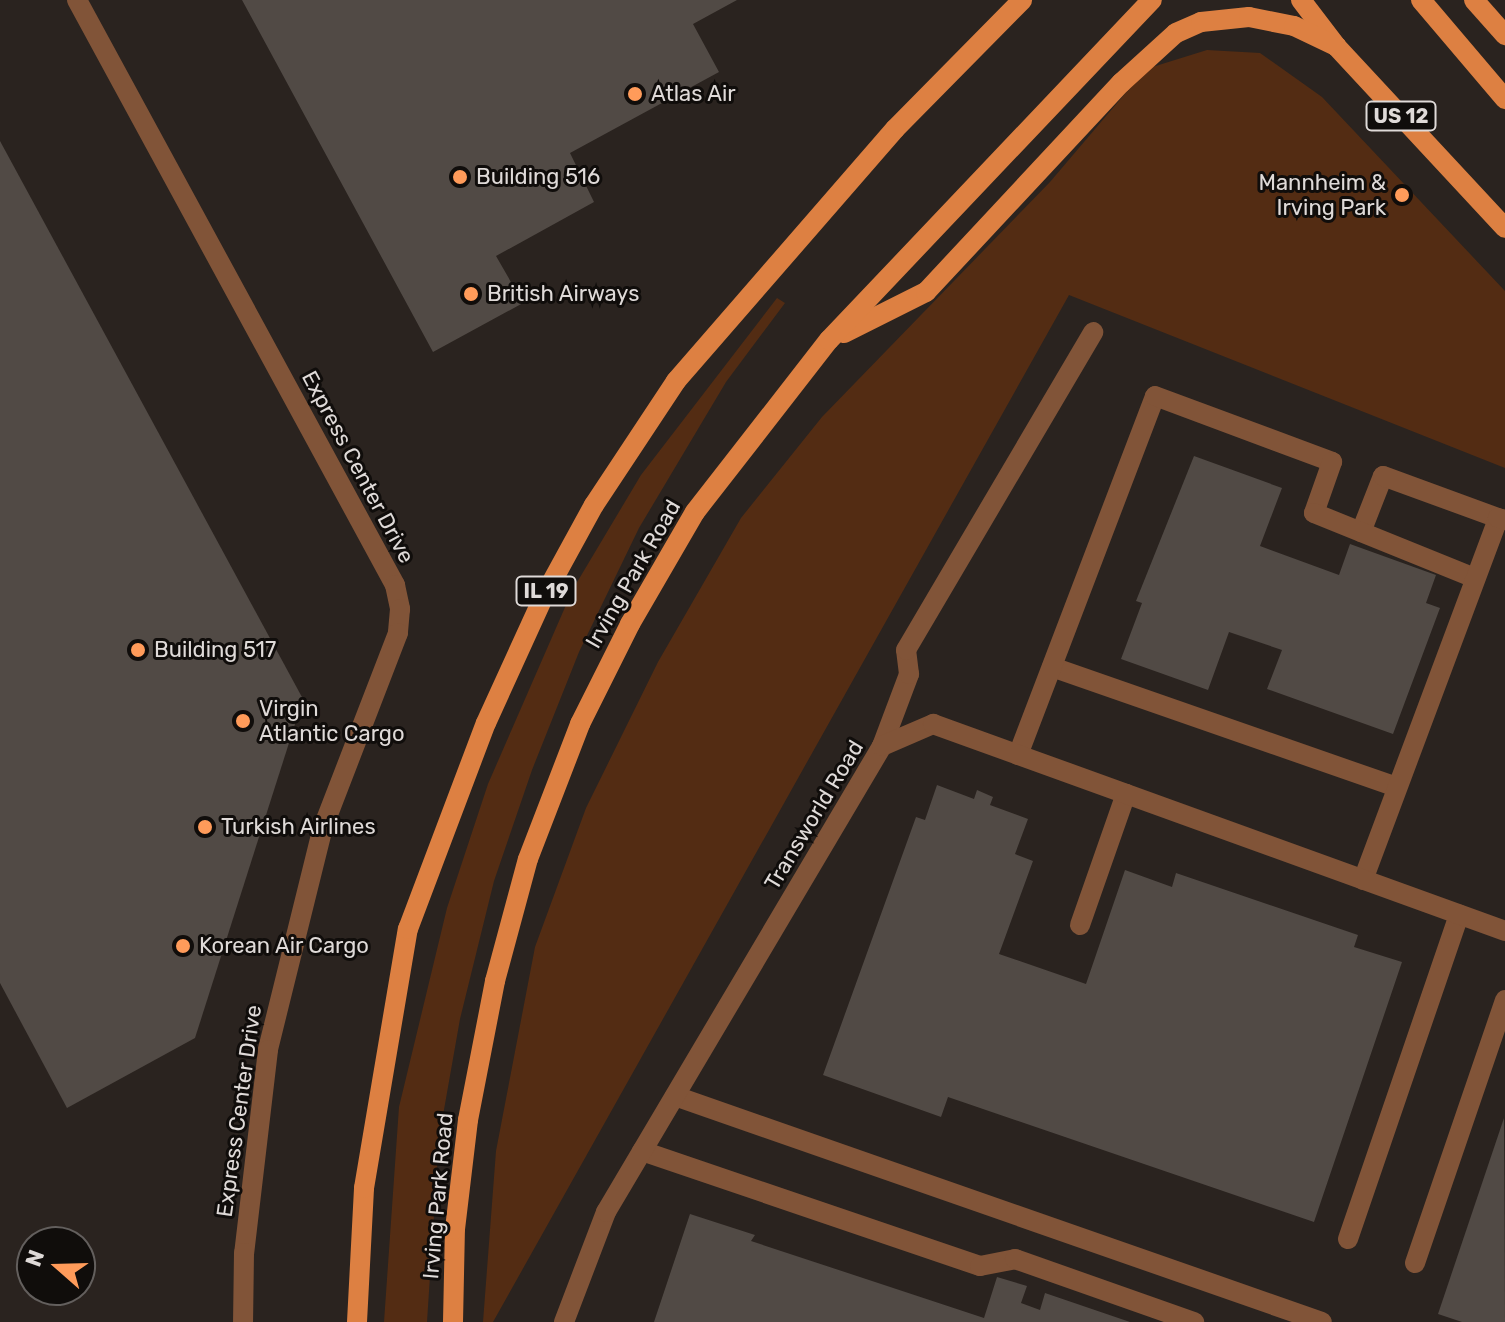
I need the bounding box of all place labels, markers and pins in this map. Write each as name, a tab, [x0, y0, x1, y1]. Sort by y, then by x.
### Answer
place label: Atlas Air	[651, 81, 736, 107]
marker: Atlas Air	[626, 85, 644, 103]
place label: Building 516	[476, 164, 600, 190]
marker: Building 516	[451, 168, 469, 186]
place label: Mannheim & Irving Park	[1258, 169, 1386, 220]
marker: Mannheim & Irving Park	[1393, 186, 1411, 204]
place label: British Airways	[487, 281, 640, 307]
marker: British Airways	[462, 285, 480, 303]
place label: Building 517	[154, 637, 276, 663]
marker: Building 517	[129, 641, 147, 659]
place label: Virgin Atlantic Cargo	[259, 695, 405, 746]
marker: Virgin Atlantic Cargo	[234, 712, 252, 730]
place label: Turkish Airlines	[221, 814, 376, 840]
marker: Turkish Airlines	[196, 818, 214, 836]
place label: Korean Air Cargo	[199, 933, 370, 959]
marker: Korean Air Cargo	[174, 937, 192, 955]

